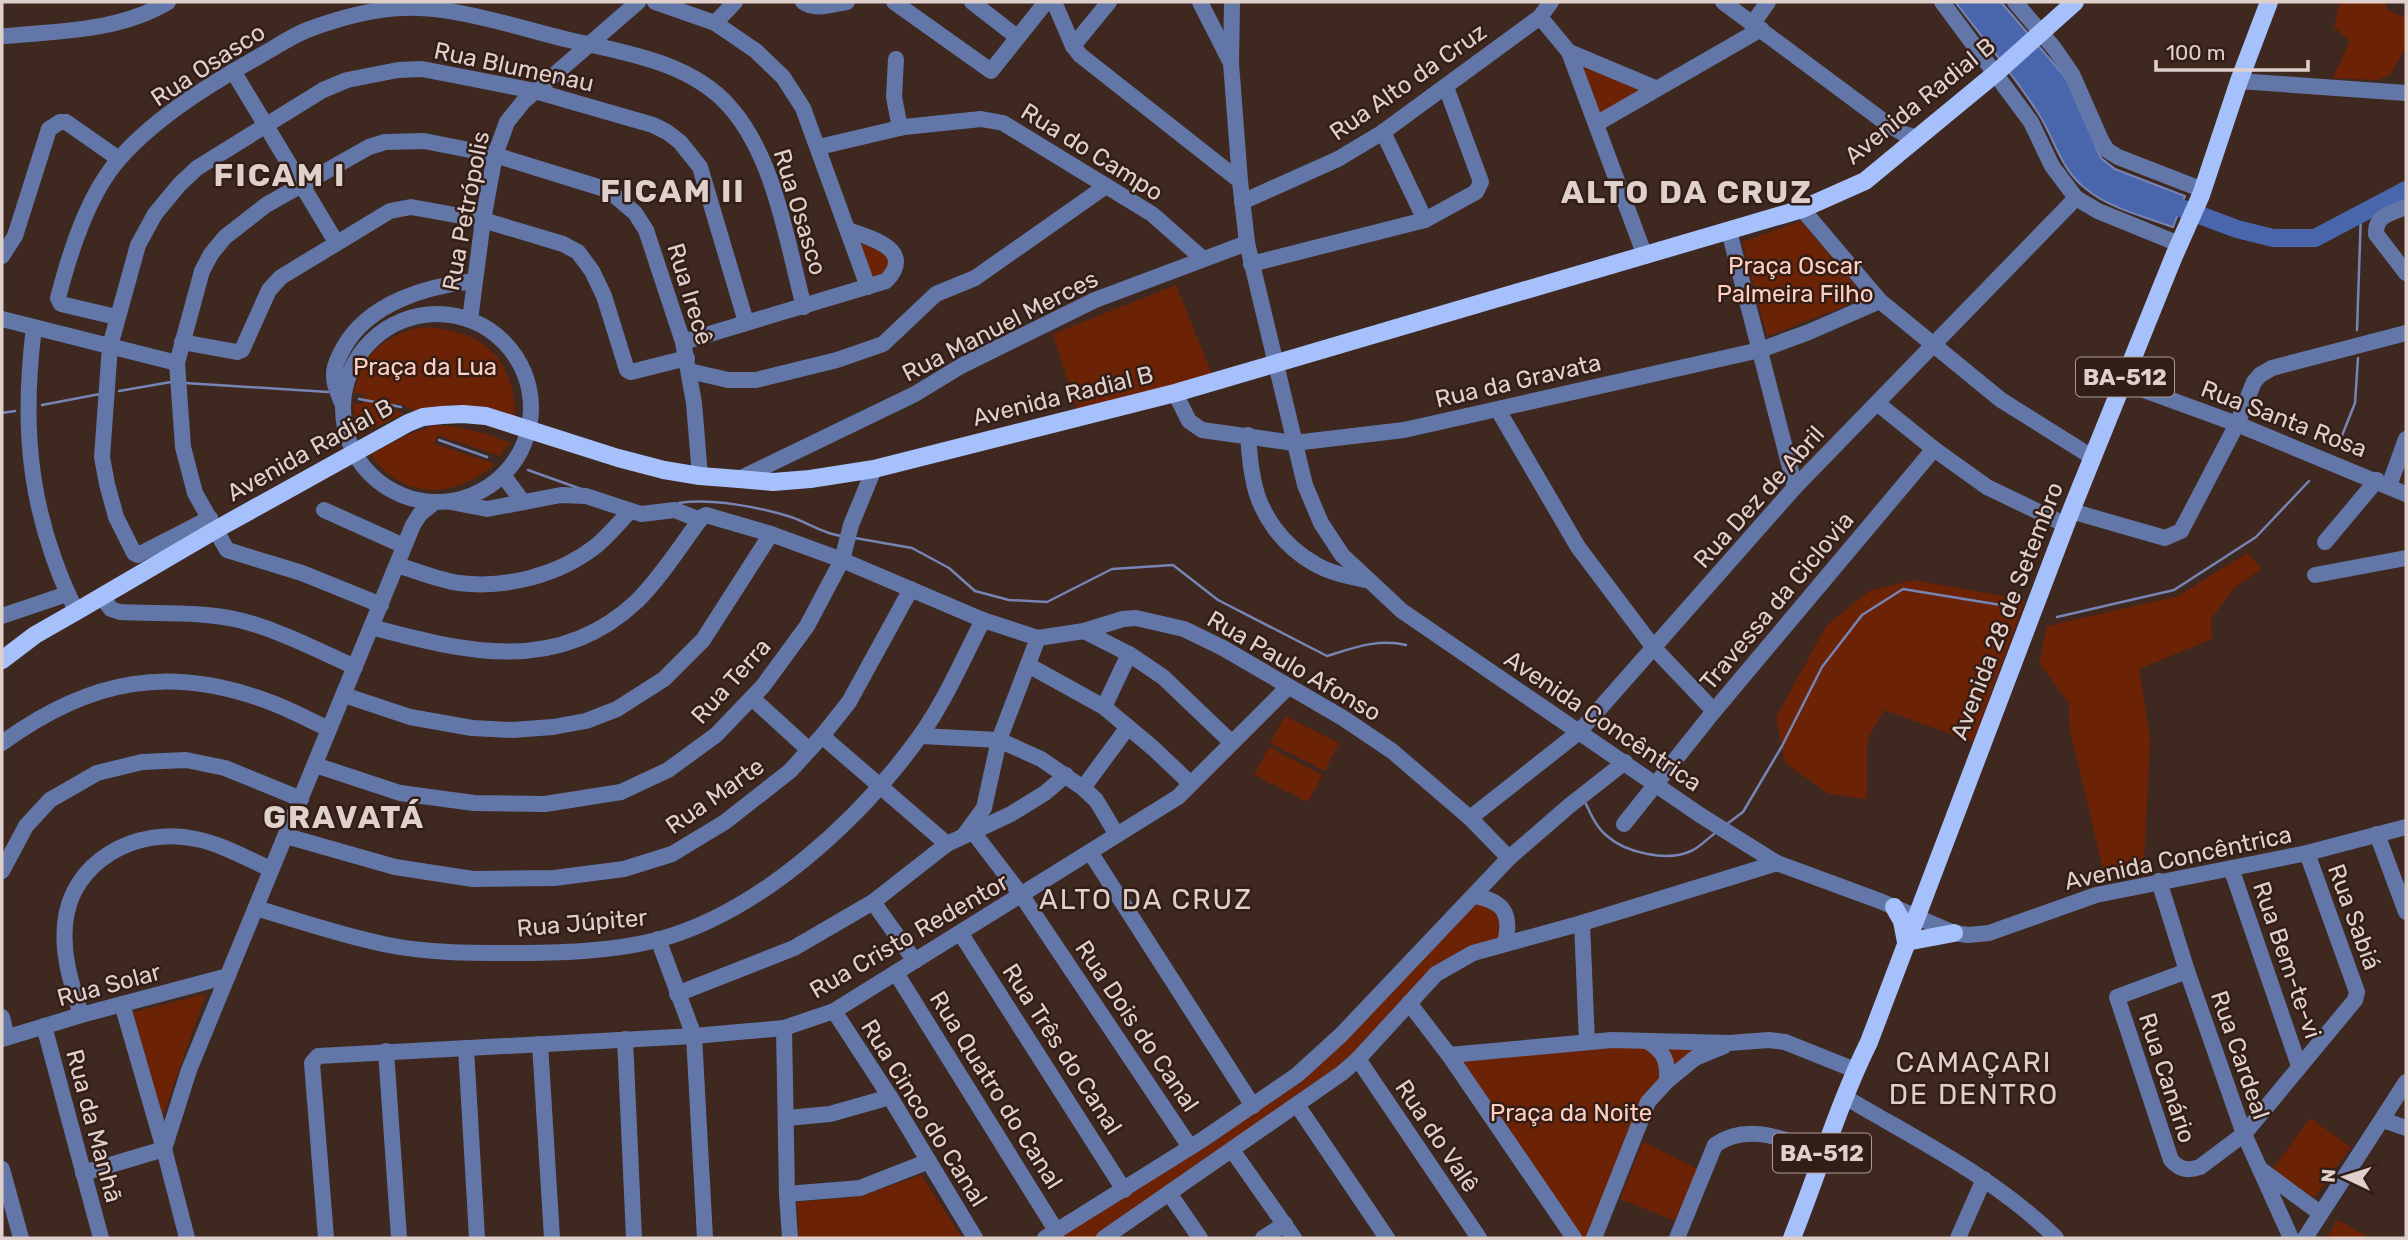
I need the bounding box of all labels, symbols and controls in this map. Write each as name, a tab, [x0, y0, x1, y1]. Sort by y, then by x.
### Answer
street label: Rua Osasco	[146, 18, 270, 112]
street label: Rua Alto da Cruz	[1324, 18, 1492, 146]
scale bar	[2156, 28, 2308, 72]
street label: Avenida Radial B	[1839, 32, 2001, 170]
street label: Rua Blumenau	[432, 36, 596, 98]
text: 100 m	[2166, 40, 2225, 65]
street label: Rua do Campo	[1016, 97, 1168, 207]
street label: Rua Petrópolis	[437, 129, 495, 293]
street label: Rua Osasco	[768, 146, 832, 278]
district label: FICAM I	[214, 156, 346, 194]
district label: FICAM II	[600, 172, 746, 210]
district label: ALTO DA CRUZ	[1561, 173, 1813, 211]
street label: Rua Irecê	[661, 240, 719, 348]
park label: Praça Oscar Palmeira Filho	[1717, 252, 1873, 308]
street label: Rua Manuel Merces	[897, 264, 1103, 388]
street label: Rua da Gravata	[1432, 348, 1604, 414]
park label: Praça da Lua	[353, 353, 497, 381]
road number: BA-512	[2076, 358, 2174, 396]
street label: Avenida Radial B	[970, 360, 1156, 432]
street label: Rua Santa Rosa	[2197, 375, 2371, 463]
street label: Avenida Radial B	[222, 393, 398, 507]
street label: Rua Dez de Abril	[1688, 420, 1830, 574]
street label: Avenida 28 de Setembro	[1945, 478, 2069, 744]
street label: Travessa da Ciclovia	[1694, 506, 1860, 696]
street label: Rua Paulo Afonso	[1202, 605, 1386, 727]
street label: Rua Terra	[685, 633, 777, 729]
street label: Avenida Concêntrica	[1499, 645, 1707, 797]
street label: Rua Marte	[660, 752, 770, 840]
district label: GRAVATÁ	[263, 798, 425, 836]
street label: Avenida Concêntrica	[2062, 820, 2294, 896]
street label: Rua Sabiá	[2322, 860, 2386, 974]
street label: Rua Cristo Redentor	[805, 868, 1013, 1004]
street label: Rua Bem-te-vi	[2247, 878, 2327, 1042]
district label: ALTO DA CRUZ	[1039, 883, 1253, 916]
street label: Rua Júpiter	[516, 903, 648, 943]
street label: Rua Dois do Canal	[1069, 935, 1205, 1117]
street label: Rua Solar	[54, 958, 164, 1012]
street label: Rua Três do Canal	[996, 958, 1128, 1140]
street label: Rua Quatro do Canal	[924, 986, 1068, 1194]
street label: Rua Cardeal	[2205, 987, 2275, 1123]
street label: Rua Canário	[2133, 1009, 2201, 1147]
street label: Rua Cinco do Canal	[855, 1014, 993, 1212]
street label: Rua da Manhã	[60, 1046, 128, 1206]
district label: CAMAÇARI DE DENTRO	[1889, 1046, 2059, 1111]
street label: Rua do Valê	[1389, 1075, 1485, 1197]
park label: Praça da Noite	[1490, 1099, 1652, 1127]
road number: BA-512	[1773, 1134, 1871, 1172]
north arrow	[2310, 1142, 2380, 1212]
text: N	[2317, 1168, 2340, 1183]

